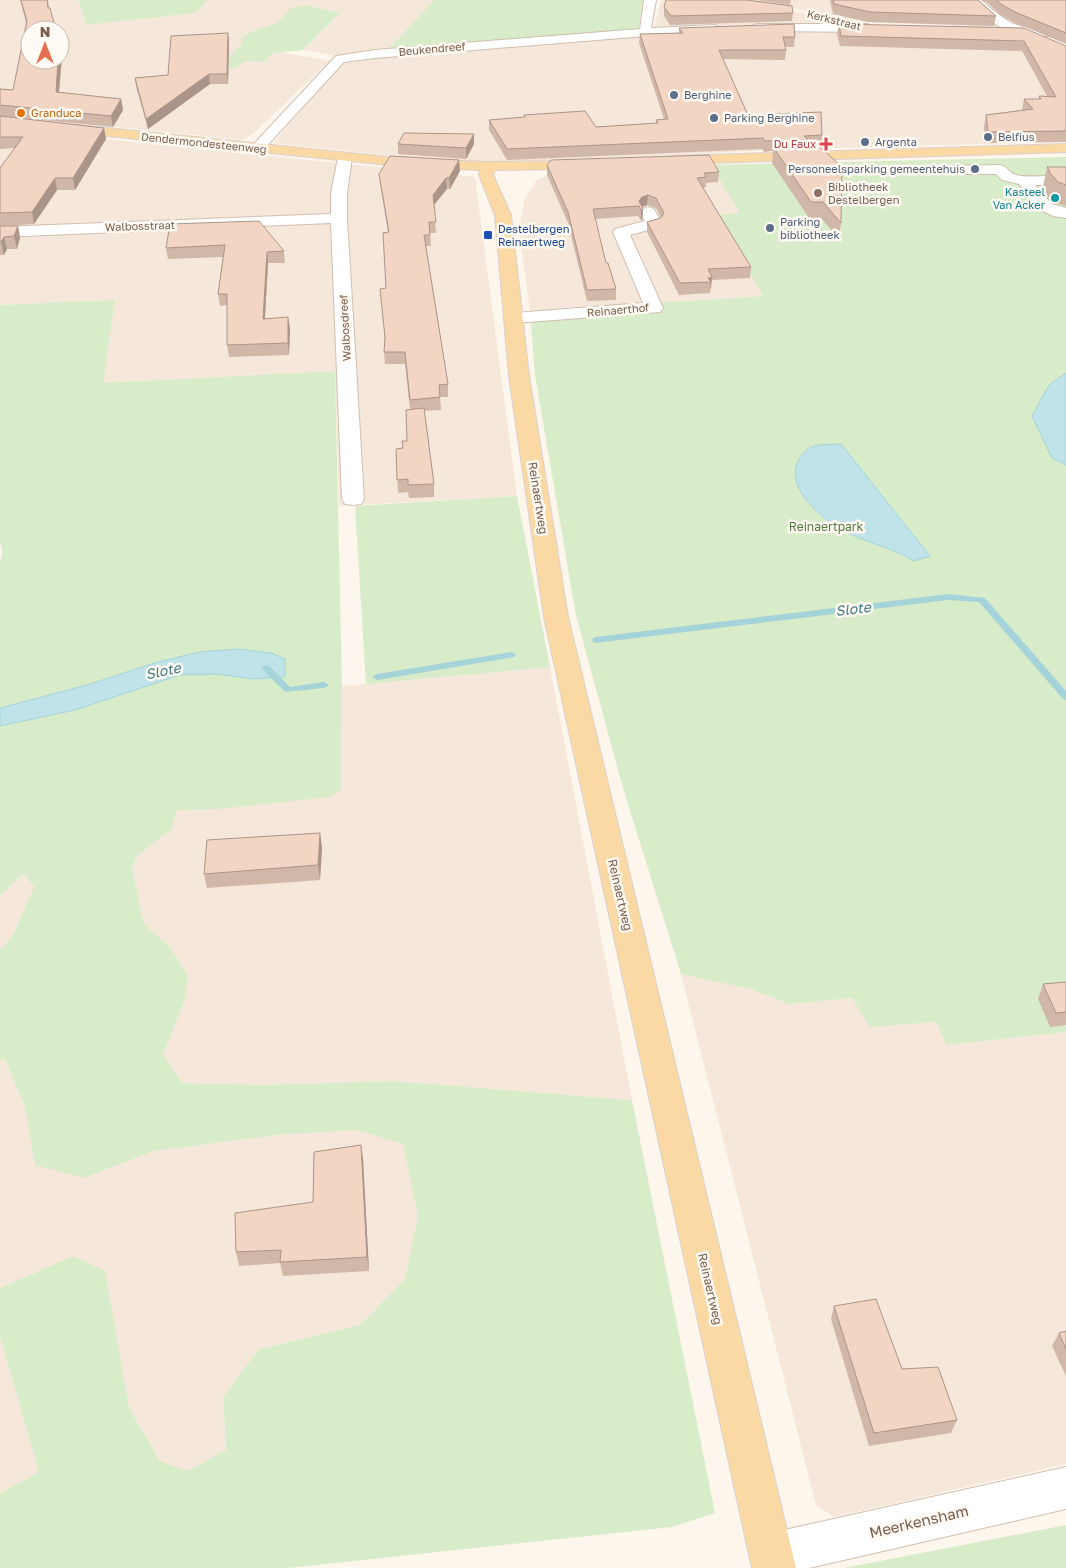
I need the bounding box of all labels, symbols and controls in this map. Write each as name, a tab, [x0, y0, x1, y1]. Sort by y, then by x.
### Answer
street label: Kerkstraat	[806, 7, 863, 33]
north arrow	[20, 20, 70, 70]
text: N	[40, 23, 50, 40]
street label: Beukendreef	[398, 39, 466, 58]
place label: Berghine	[684, 88, 732, 101]
marker: Berghine	[668, 89, 680, 101]
place label: Granduca	[31, 106, 82, 119]
marker: Granduca	[15, 107, 27, 119]
place label: Parking Berghine	[724, 111, 815, 124]
marker: Parking Berghine	[708, 112, 720, 124]
street label: Dendermondesteenweg	[141, 129, 267, 156]
place label: Belfius	[998, 130, 1035, 143]
marker: Belfius	[982, 131, 994, 143]
place label: Argenta	[875, 135, 917, 148]
marker: Argenta	[859, 136, 871, 148]
place label: Du Faux	[774, 137, 816, 150]
marker: Du Faux	[820, 138, 832, 150]
place label: Personeelsparking gemeentehuis	[788, 162, 965, 175]
marker: Personeelsparking gemeentehuis	[969, 163, 981, 175]
place label: Bibliotheek Destelbergen	[828, 180, 899, 206]
place label: Kasteel Van Acker	[993, 185, 1046, 211]
marker: Bibliotheek Destelbergen	[812, 187, 824, 199]
marker: Kasteel Van Acker	[1049, 192, 1061, 204]
place label: Parking bibliotheek	[780, 215, 840, 241]
street label: Walbosstraat	[105, 218, 175, 233]
place label: Destelbergen Reinaertweg	[498, 222, 569, 248]
marker: Parking bibliotheek	[764, 222, 776, 234]
marker: Destelbergen Reinaertweg	[482, 229, 494, 241]
street label: Walbosdreef	[336, 294, 353, 362]
street label: Reinaerthof	[586, 300, 650, 319]
street label: Reinaertweg	[525, 461, 552, 535]
park label: Reinaertpark	[789, 519, 864, 534]
water label: Slote	[834, 598, 872, 619]
water label: Slote	[144, 658, 183, 683]
street label: Reinaertweg	[605, 858, 636, 932]
street label: Reinaertweg	[695, 1252, 726, 1326]
street label: Meerkensham	[867, 1501, 970, 1541]

